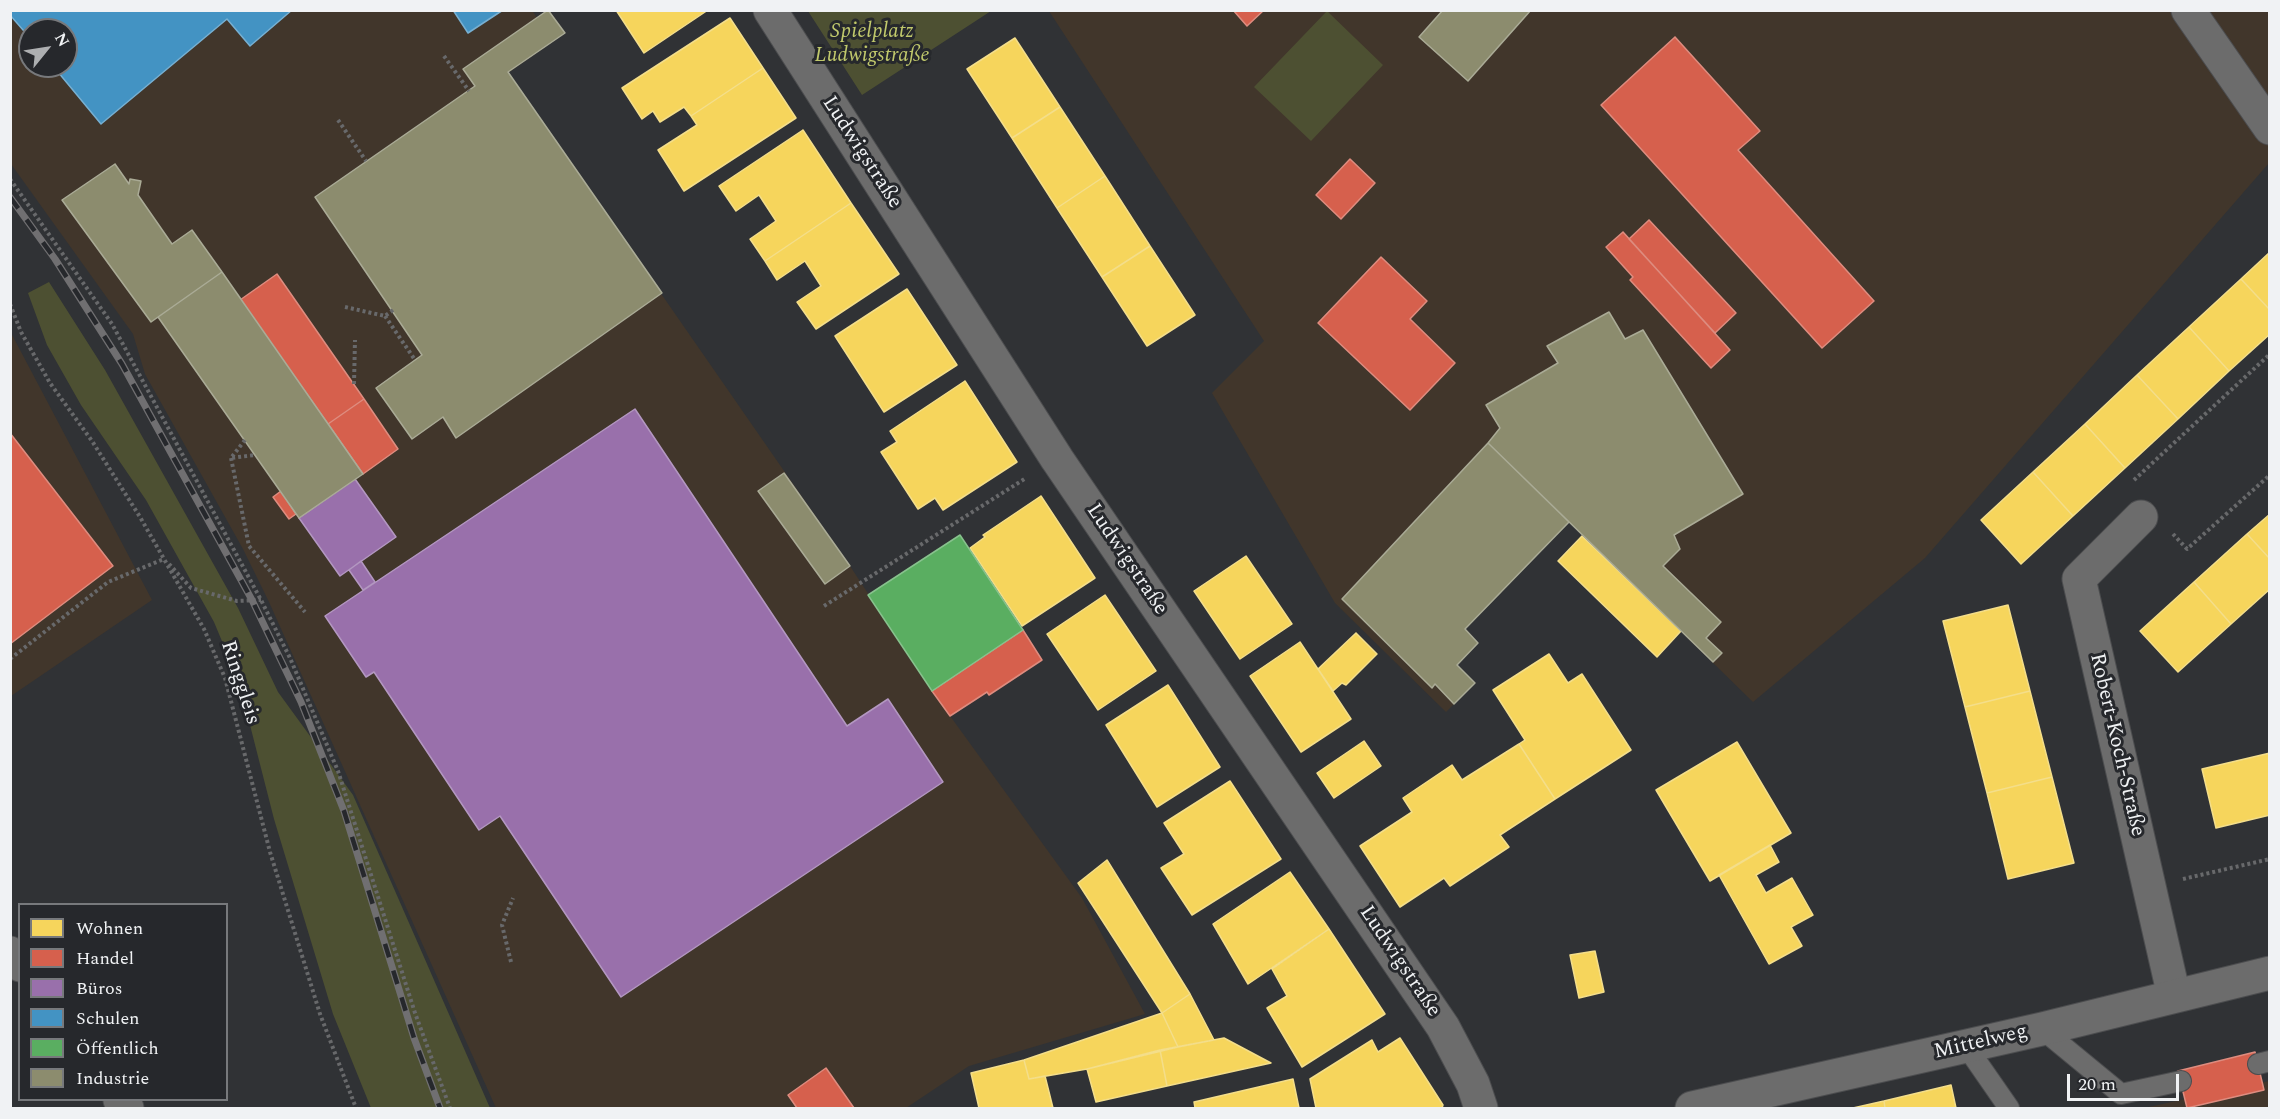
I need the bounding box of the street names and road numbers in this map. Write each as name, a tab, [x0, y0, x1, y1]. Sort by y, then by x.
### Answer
street label: Ludwigstraße	[815, 92, 907, 214]
street label: Ludwigstraße	[1080, 500, 1172, 620]
street label: Ringgleis	[214, 638, 264, 728]
street label: Robert-Koch-Straße	[2083, 651, 2149, 839]
street label: Ludwigstraße	[1353, 902, 1445, 1022]
street label: Mittelweg	[1932, 1020, 2030, 1066]

